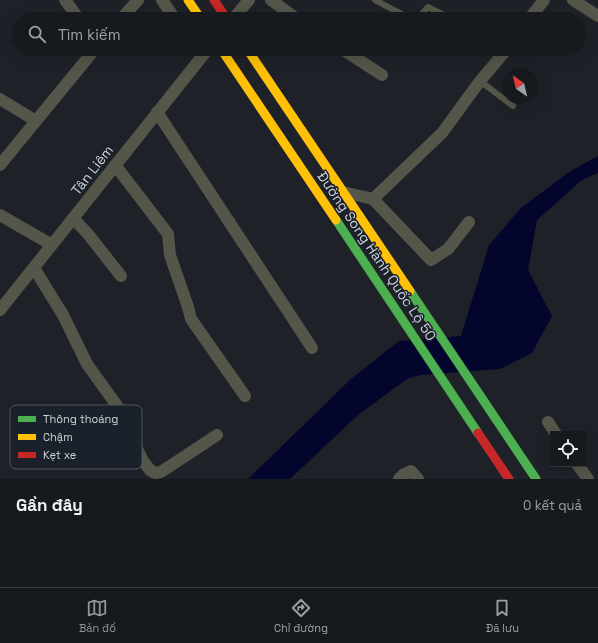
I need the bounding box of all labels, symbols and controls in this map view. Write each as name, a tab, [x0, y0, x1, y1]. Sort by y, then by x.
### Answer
search box	[12, 12, 586, 56]
icon: search	[26, 23, 48, 45]
text: Tìm kiếm	[58, 25, 121, 44]
north arrow	[502, 68, 538, 104]
street label: Tân Liêm	[67, 141, 117, 199]
street label: Đường Song Hành Quốc Lộ 50	[314, 168, 440, 344]
legend	[10, 405, 142, 469]
text: Thông thoáng	[43, 412, 118, 426]
text: Chậm	[43, 430, 73, 444]
map controls	[550, 431, 586, 467]
button: locate	[550, 431, 586, 467]
text: Kẹt xe	[43, 448, 76, 462]
text: Gần đây	[16, 494, 83, 516]
text: 0 kết quả	[523, 497, 582, 514]
tab: Bản đồ	[79, 597, 116, 635]
tab: Chỉ đường	[274, 597, 328, 635]
tab: Đã lưu	[486, 597, 519, 635]

